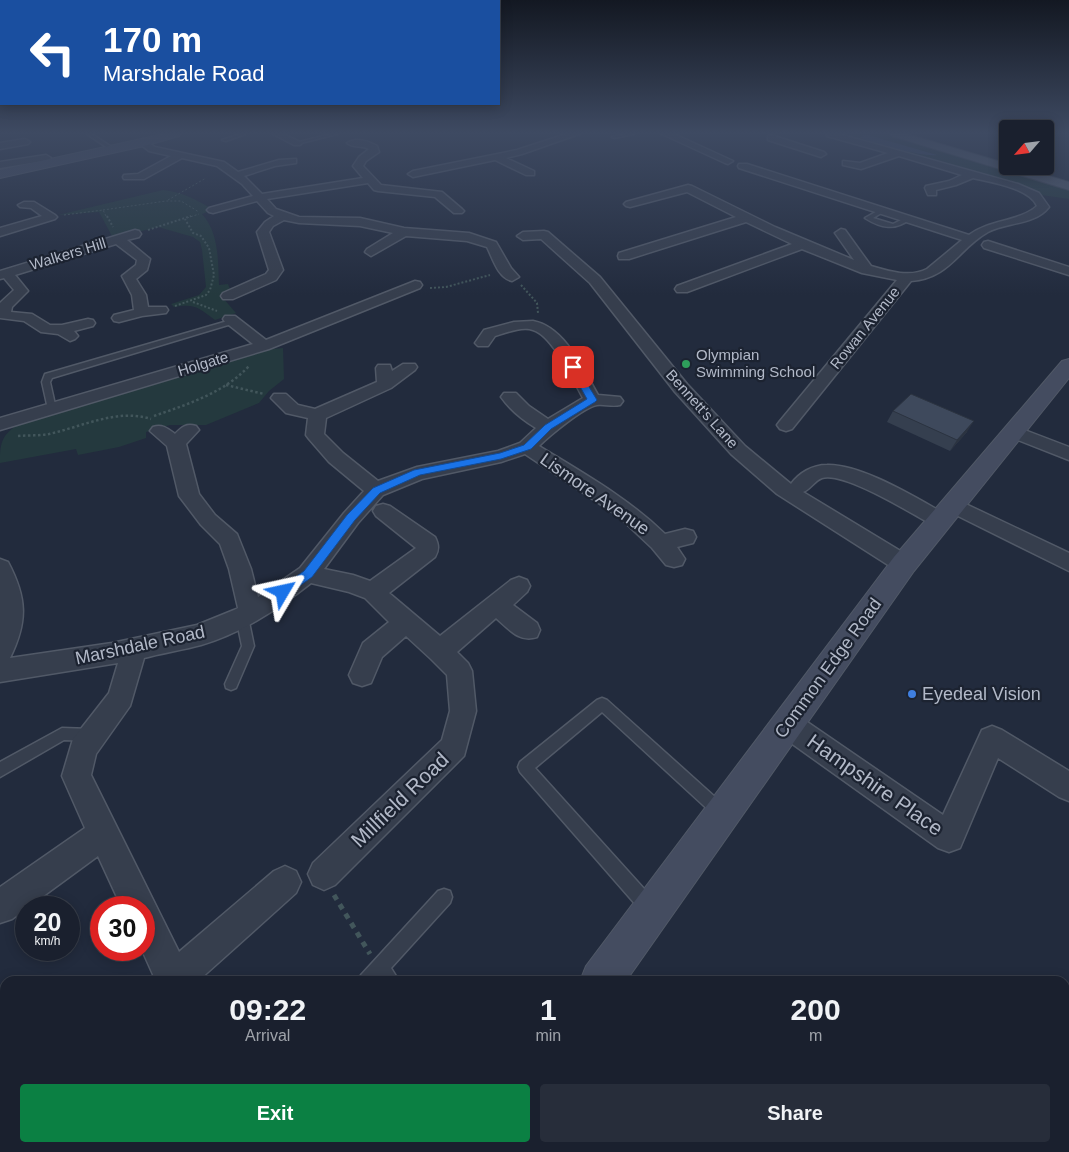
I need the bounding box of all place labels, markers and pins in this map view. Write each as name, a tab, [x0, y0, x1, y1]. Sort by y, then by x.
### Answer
pin	[552, 346, 594, 388]
place label: Olympian Swimming School	[696, 346, 815, 380]
marker: Olympian Swimming School	[680, 358, 692, 370]
place label: Eyedeal Vision	[922, 684, 1041, 704]
marker: Eyedeal Vision	[906, 688, 918, 700]

